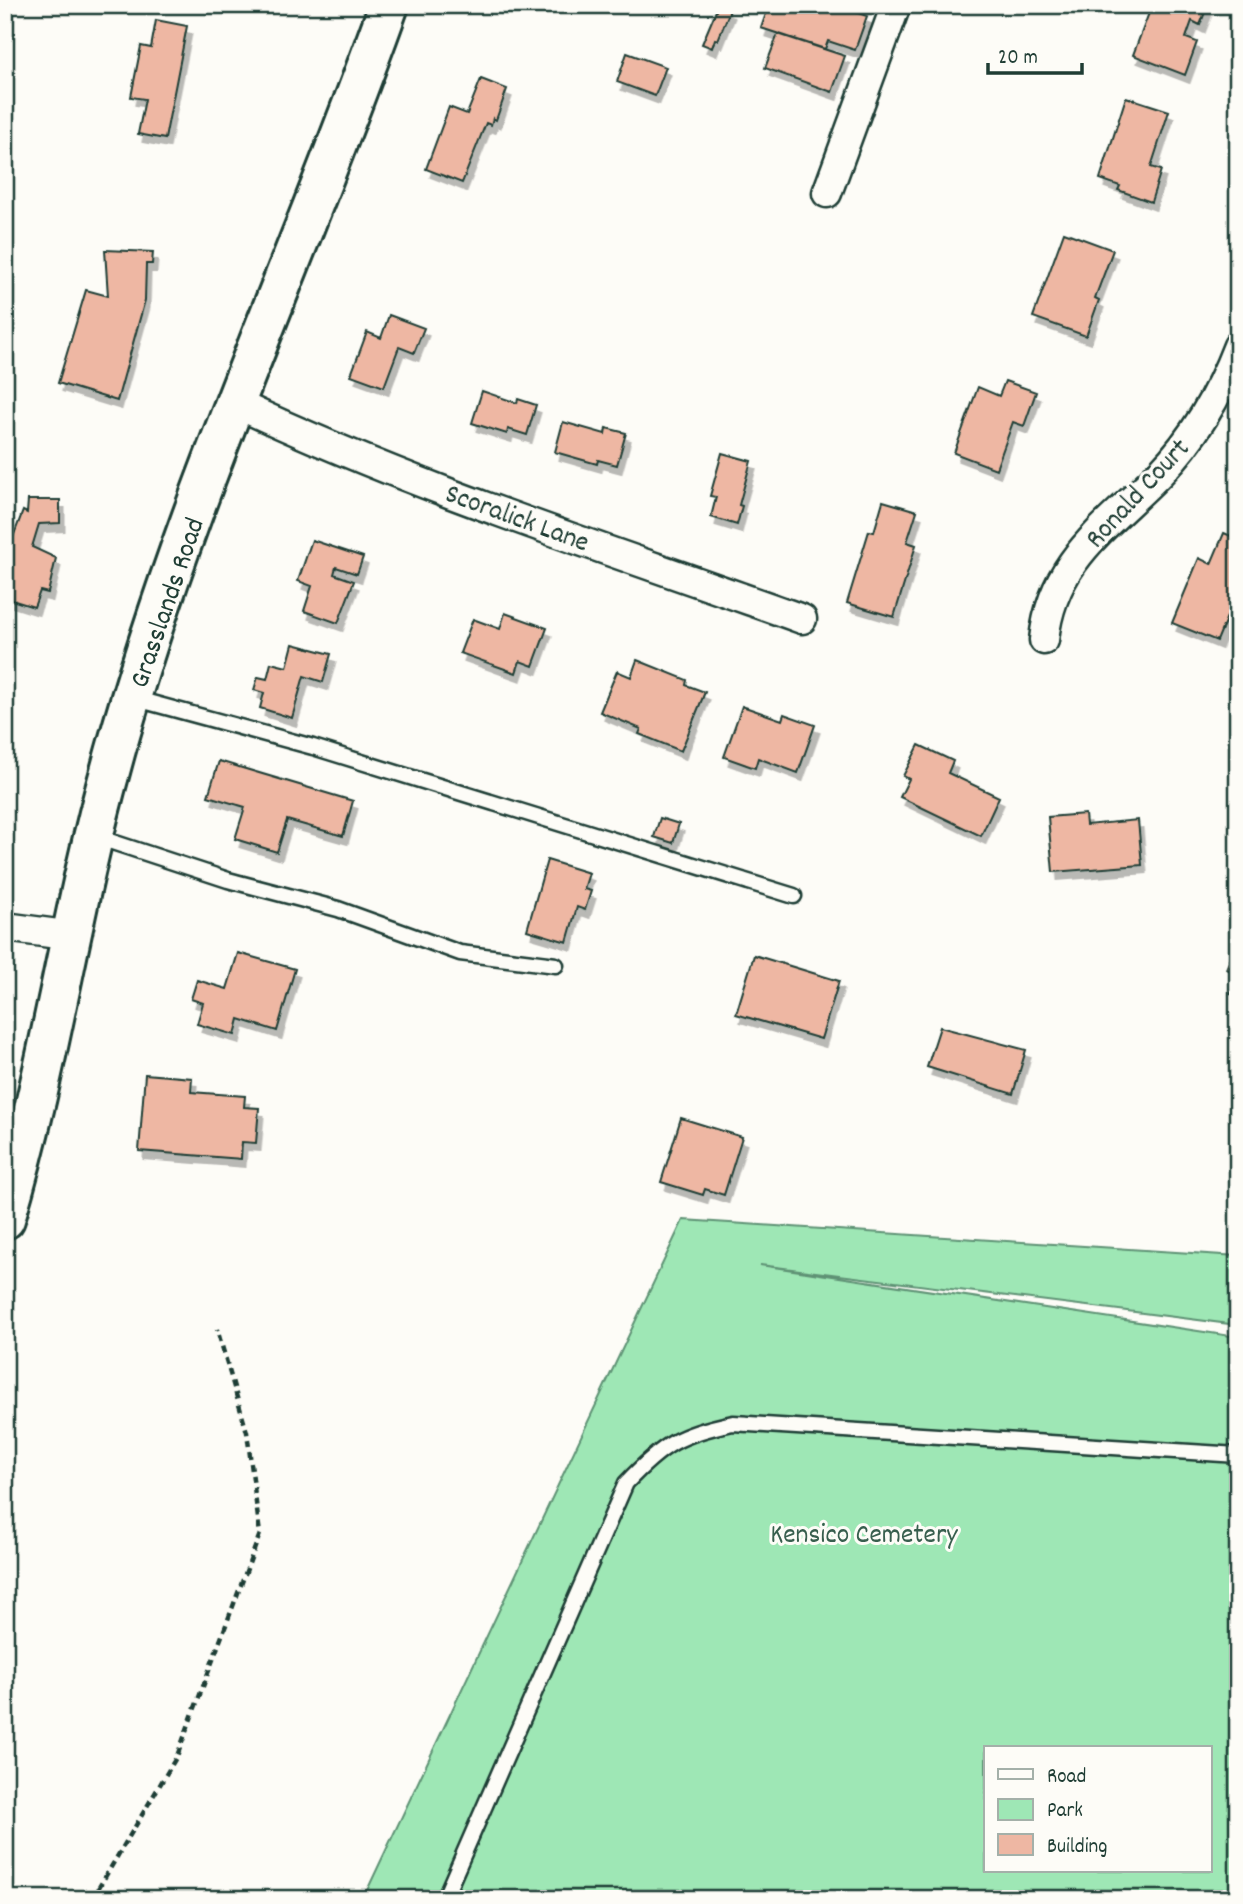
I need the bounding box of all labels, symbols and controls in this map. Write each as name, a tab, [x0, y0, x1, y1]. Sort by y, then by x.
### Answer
scale bar	[988, 32, 1082, 76]
text: 20 m	[998, 44, 1038, 74]
street label: Ronald Court	[1078, 432, 1201, 559]
street label: Scoralick Lane	[439, 476, 594, 565]
street label: Grasslands Road	[122, 513, 218, 694]
park label: Kensico Cemetery	[770, 1517, 958, 1557]
legend	[984, 1746, 1212, 1872]
text: Road	[1047, 1763, 1086, 1793]
text: Park	[1047, 1797, 1083, 1827]
text: Building	[1047, 1833, 1107, 1863]

